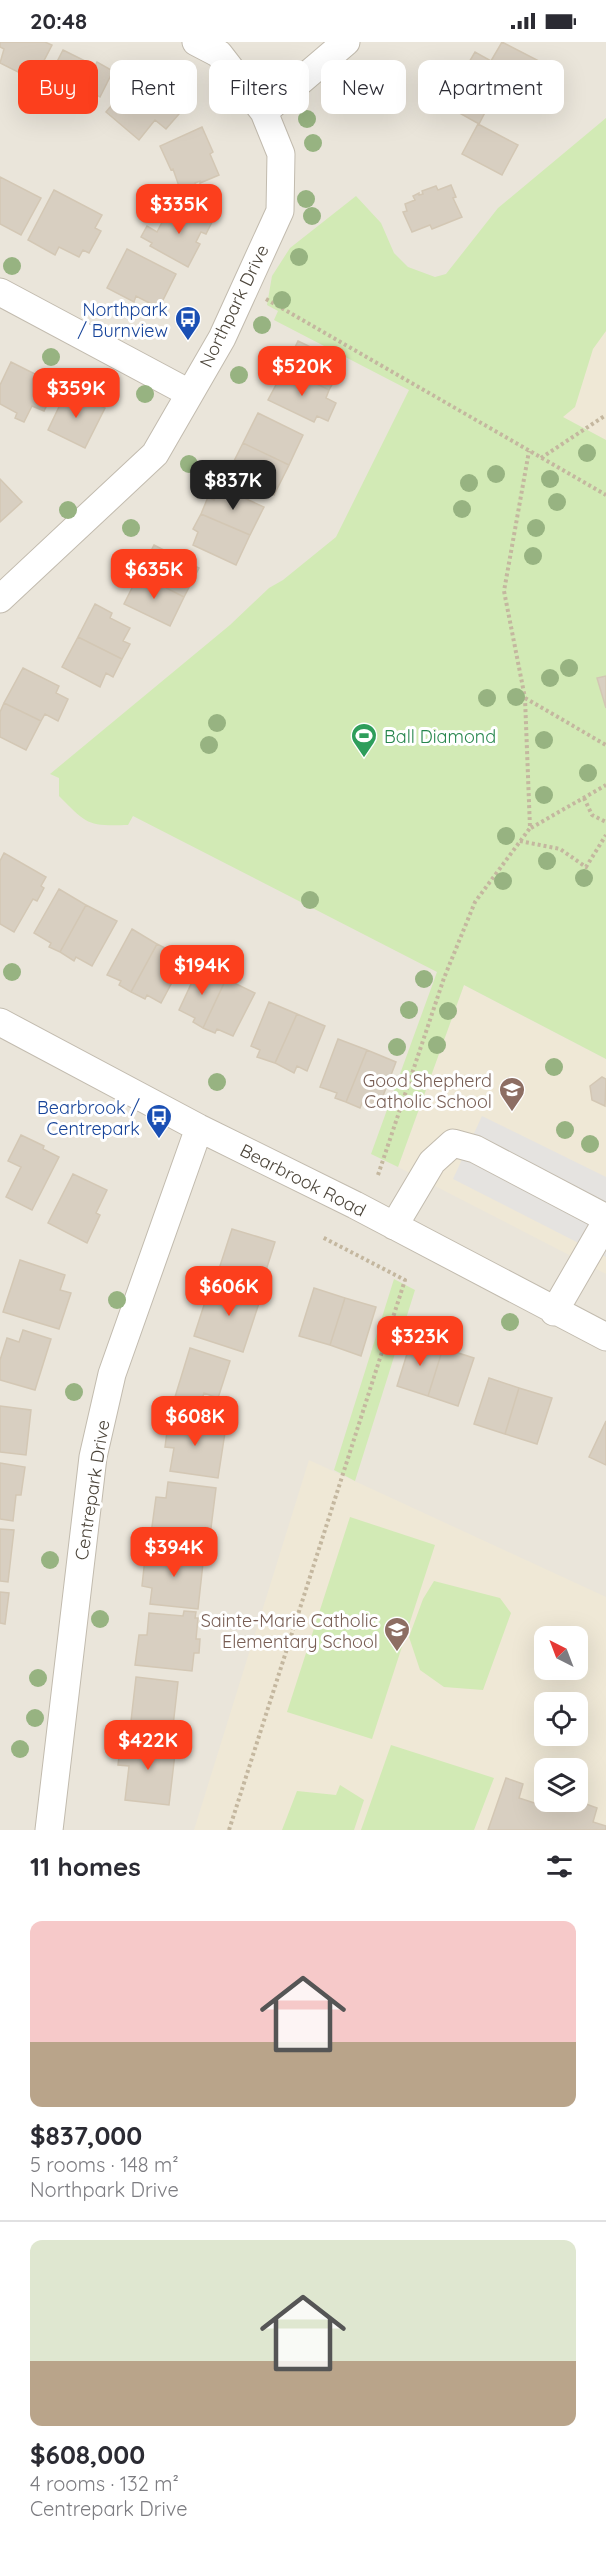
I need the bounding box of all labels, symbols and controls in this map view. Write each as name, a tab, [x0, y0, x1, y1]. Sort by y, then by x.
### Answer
text: 20:48	[30, 7, 87, 35]
chip: Buy	[18, 60, 98, 114]
chip: Rent	[110, 60, 197, 114]
chip: Filters	[209, 60, 309, 114]
chip: New	[321, 60, 406, 114]
chip: Apartment	[418, 60, 564, 114]
pin: $335K	[137, 184, 221, 235]
text: $335K	[150, 191, 208, 216]
street label: Northpark Drive	[194, 241, 274, 371]
place label: Northpark / Burnview	[77, 298, 168, 342]
bus stop icon: Northpark / Burnview	[173, 304, 203, 342]
pin: $520K	[260, 346, 344, 397]
text: $520K	[272, 353, 332, 378]
pin: $359K	[34, 368, 118, 419]
text: $359K	[47, 375, 105, 400]
pin: $837K	[191, 460, 275, 511]
text: $837K	[204, 467, 262, 492]
pin: $635K	[112, 549, 196, 600]
text: $635K	[125, 556, 183, 581]
sports icon: Ball Diamond	[349, 721, 379, 759]
place label: Ball Diamond	[384, 725, 496, 748]
pin: $194K	[160, 945, 244, 996]
text: $194K	[174, 952, 230, 977]
place label: Good Shepherd Catholic School	[363, 1069, 492, 1113]
school or university icon: Good Shepherd Catholic School	[497, 1075, 527, 1113]
place label: Bearbrook / Centrepark	[37, 1096, 141, 1140]
bus stop icon: Bearbrook / Centrepark	[144, 1102, 174, 1140]
street label: Bearbrook Road	[236, 1138, 370, 1222]
pin: $606K	[187, 1266, 271, 1317]
text: $606K	[199, 1273, 259, 1298]
pin: $323K	[378, 1316, 462, 1367]
text: $323K	[391, 1323, 449, 1348]
pin: $608K	[153, 1396, 237, 1447]
text: $608K	[165, 1403, 225, 1428]
street label: Centrepark Drive	[70, 1418, 114, 1562]
pin: $394K	[132, 1527, 216, 1578]
text: $394K	[145, 1534, 203, 1559]
place label: Sainte-Marie Catholic Elementary School	[201, 1609, 378, 1653]
school or university icon: Sainte-Marie Catholic Elementary School	[382, 1615, 412, 1653]
north arrow	[534, 1626, 588, 1680]
map controls	[534, 1626, 588, 1812]
button: locate	[534, 1692, 588, 1746]
pin: $422K	[106, 1720, 190, 1771]
text: $422K	[118, 1727, 178, 1752]
button: layers	[534, 1758, 588, 1812]
text: 11 homes	[30, 1850, 141, 1883]
icon: filters	[543, 1850, 576, 1883]
icon: home	[249, 1960, 357, 2068]
text: $837,000	[30, 2119, 142, 2152]
text: 5 rooms · 148 m²	[30, 2152, 179, 2177]
text: Northpark Drive	[30, 2177, 179, 2202]
icon: home	[249, 2279, 357, 2387]
text: $608,000	[30, 2438, 145, 2471]
text: 4 rooms · 132 m²	[30, 2471, 179, 2496]
text: Centrepark Drive	[30, 2496, 188, 2521]

